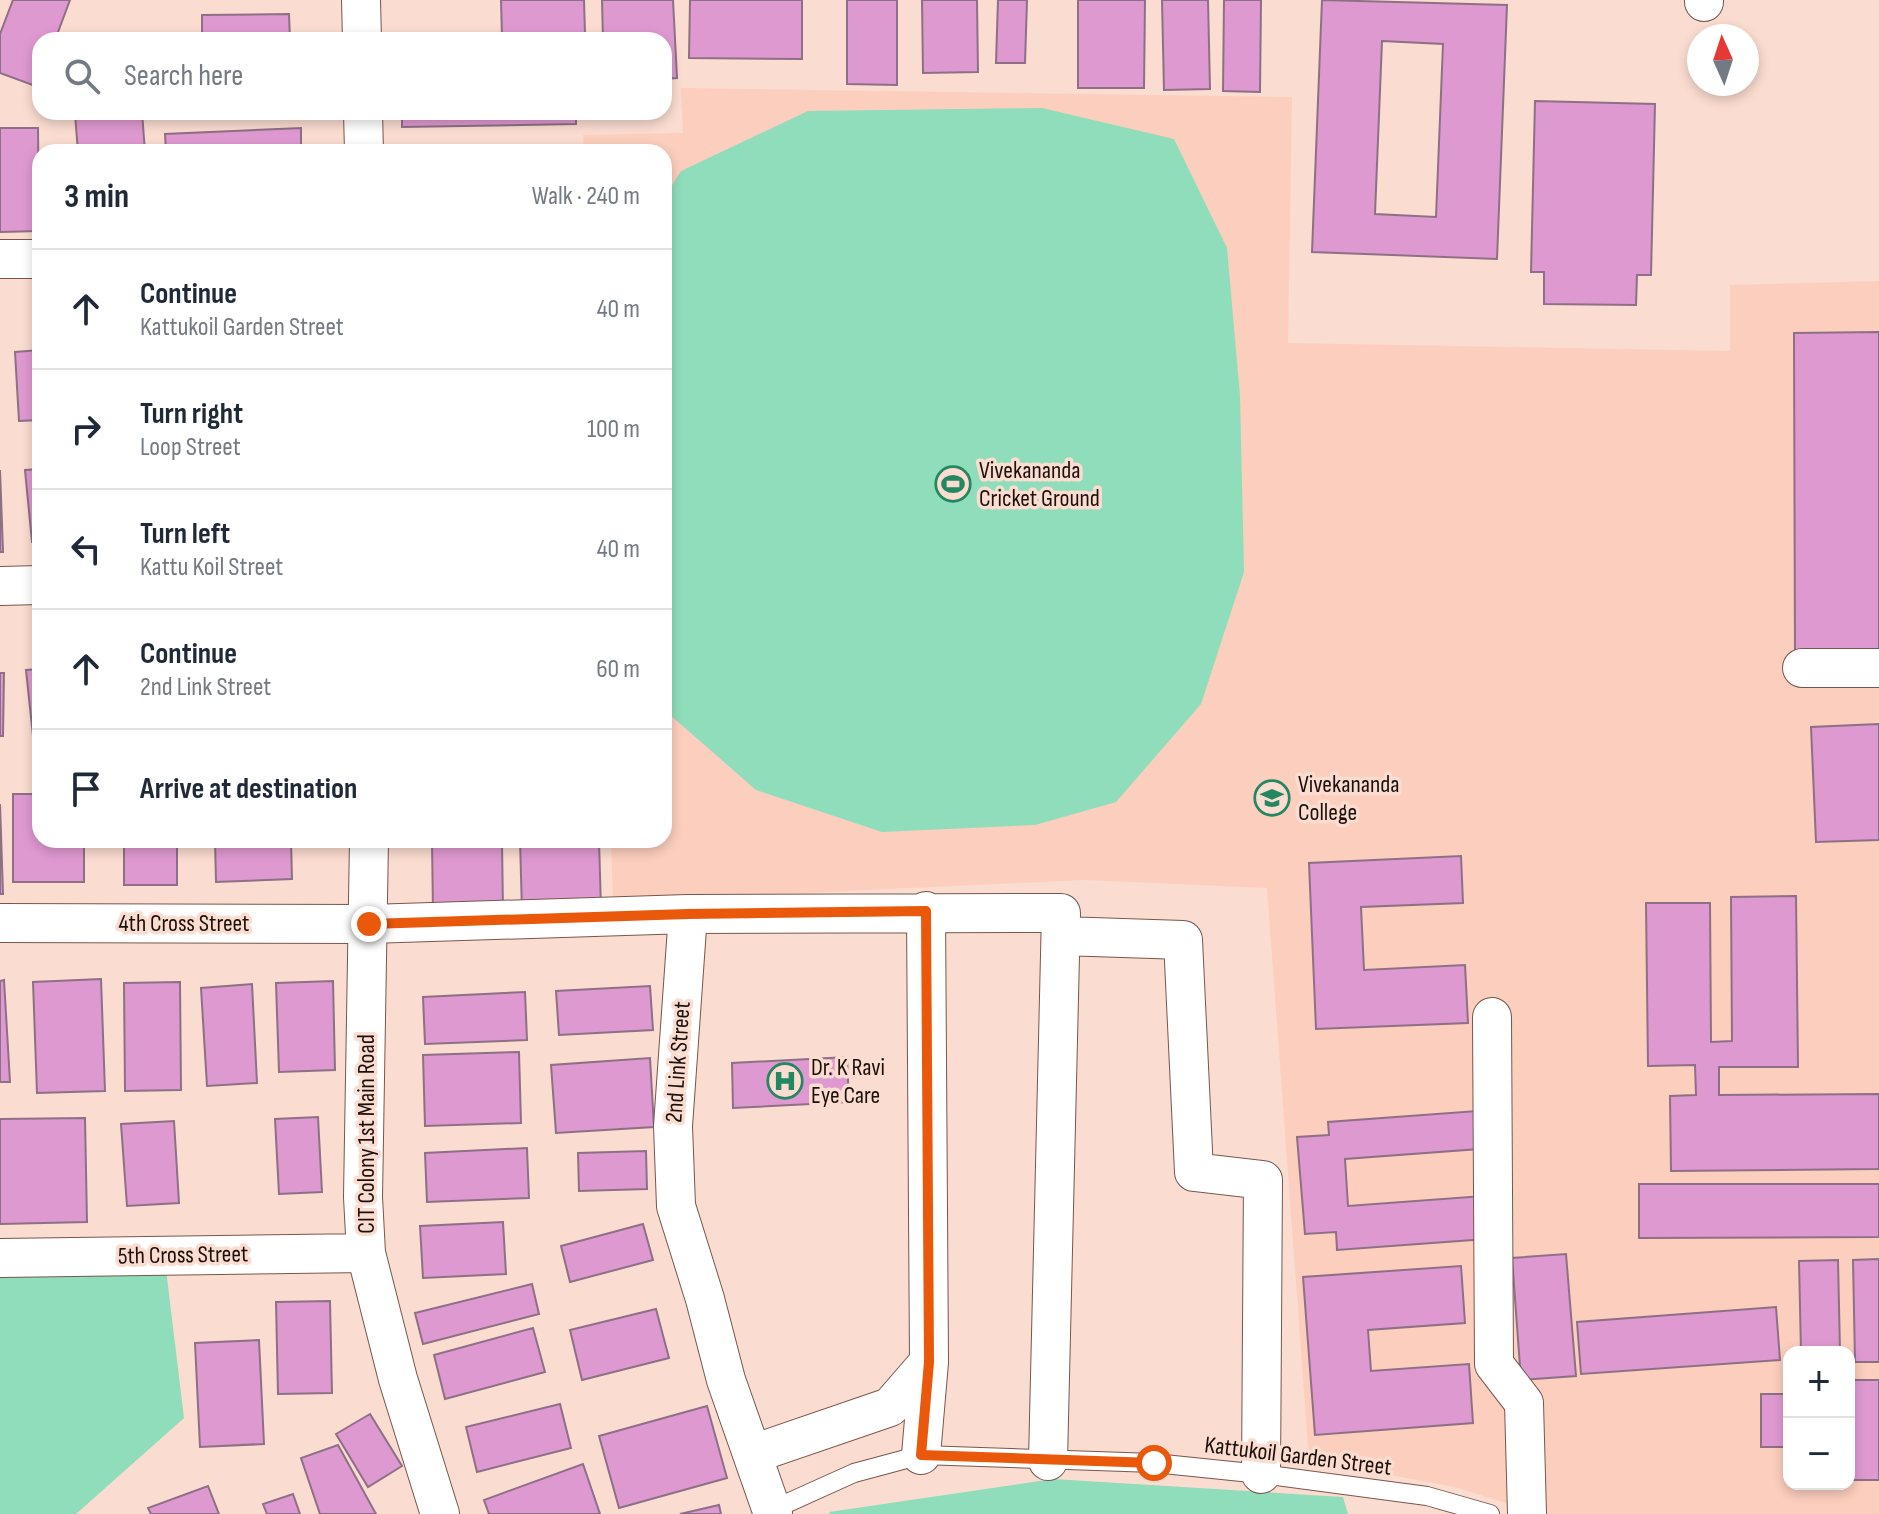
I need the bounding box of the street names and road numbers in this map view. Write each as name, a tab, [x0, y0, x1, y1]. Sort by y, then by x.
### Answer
street label: 4th Cross Street	[119, 909, 249, 938]
street label: 2nd Link Street	[659, 1001, 697, 1123]
street label: CIT Colony 1st Main Road	[352, 1034, 381, 1234]
street label: 5th Cross Street	[118, 1239, 248, 1271]
street label: Kattukoil Garden Street	[1203, 1430, 1393, 1482]

